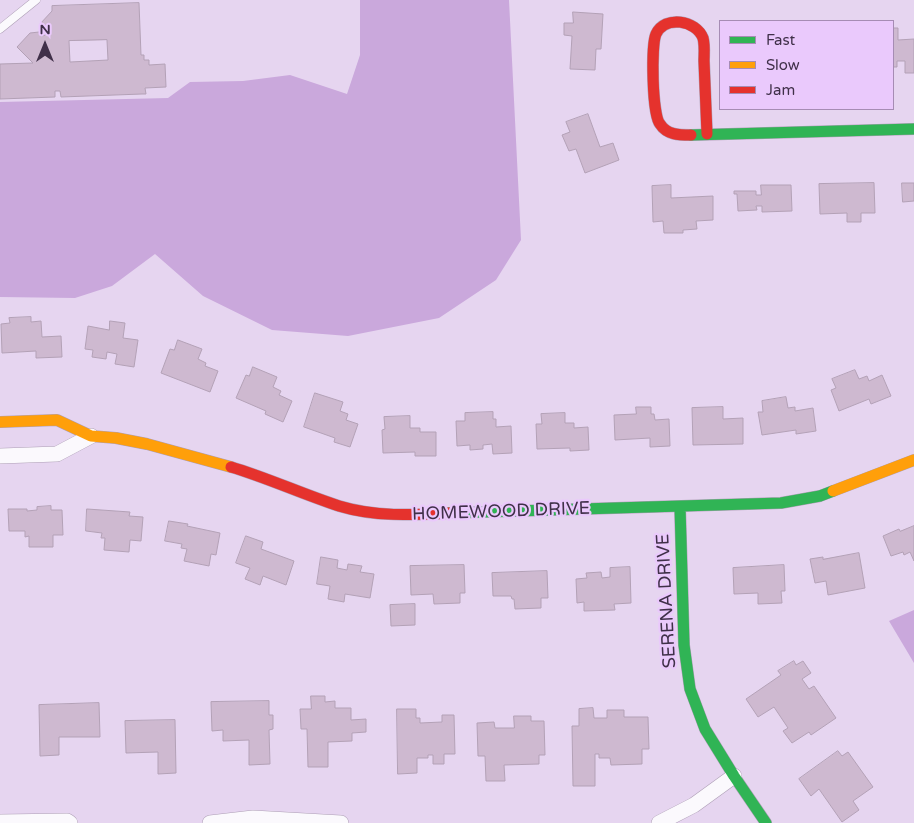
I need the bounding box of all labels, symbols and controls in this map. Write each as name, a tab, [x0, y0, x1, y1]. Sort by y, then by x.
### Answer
north arrow	[20, 20, 70, 70]
legend	[719, 20, 894, 110]
text: N	[39, 21, 51, 38]
text: Fast	[766, 31, 795, 49]
text: Slow	[766, 56, 800, 74]
text: Jam	[766, 81, 795, 99]
street label: HOMEWOOD DRIVE	[412, 498, 590, 526]
street label: SERENA DRIVE	[653, 533, 681, 669]

